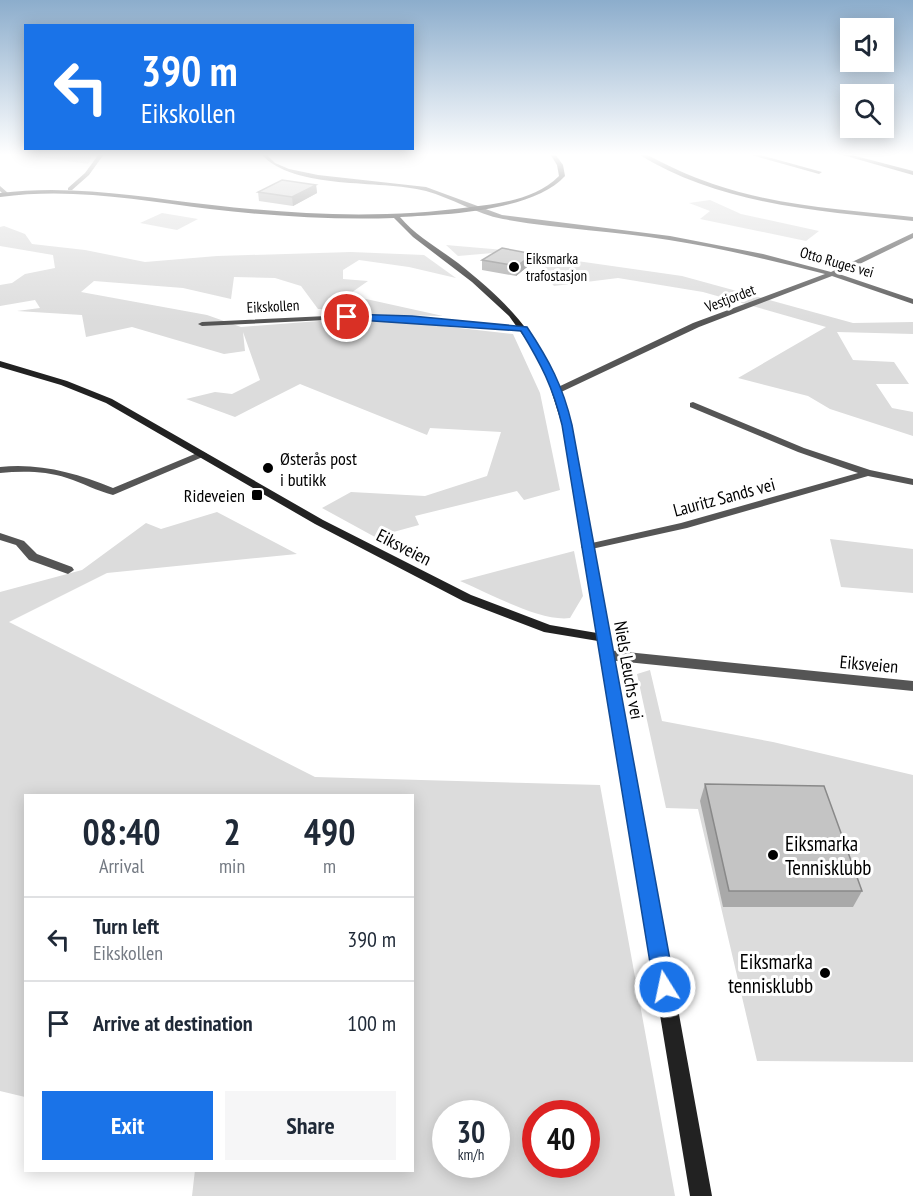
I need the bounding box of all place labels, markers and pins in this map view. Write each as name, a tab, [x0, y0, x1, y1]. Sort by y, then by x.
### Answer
place label: Eiksmarka trafostasjon	[526, 249, 587, 285]
marker: Eiksmarka trafostasjon	[507, 260, 521, 274]
pin	[321, 291, 372, 342]
place label: Østerås post i butikk	[280, 447, 357, 491]
marker: Østerås post i butikk	[261, 461, 275, 475]
place label: Rideveien	[184, 484, 245, 507]
marker: Rideveien	[250, 488, 264, 502]
place label: Eiksmarka Tennisklubb	[785, 830, 871, 881]
marker: Eiksmarka Tennisklubb	[766, 848, 780, 862]
place label: Eiksmarka tennisklubb	[728, 948, 813, 999]
marker: Eiksmarka tennisklubb	[818, 966, 832, 980]

